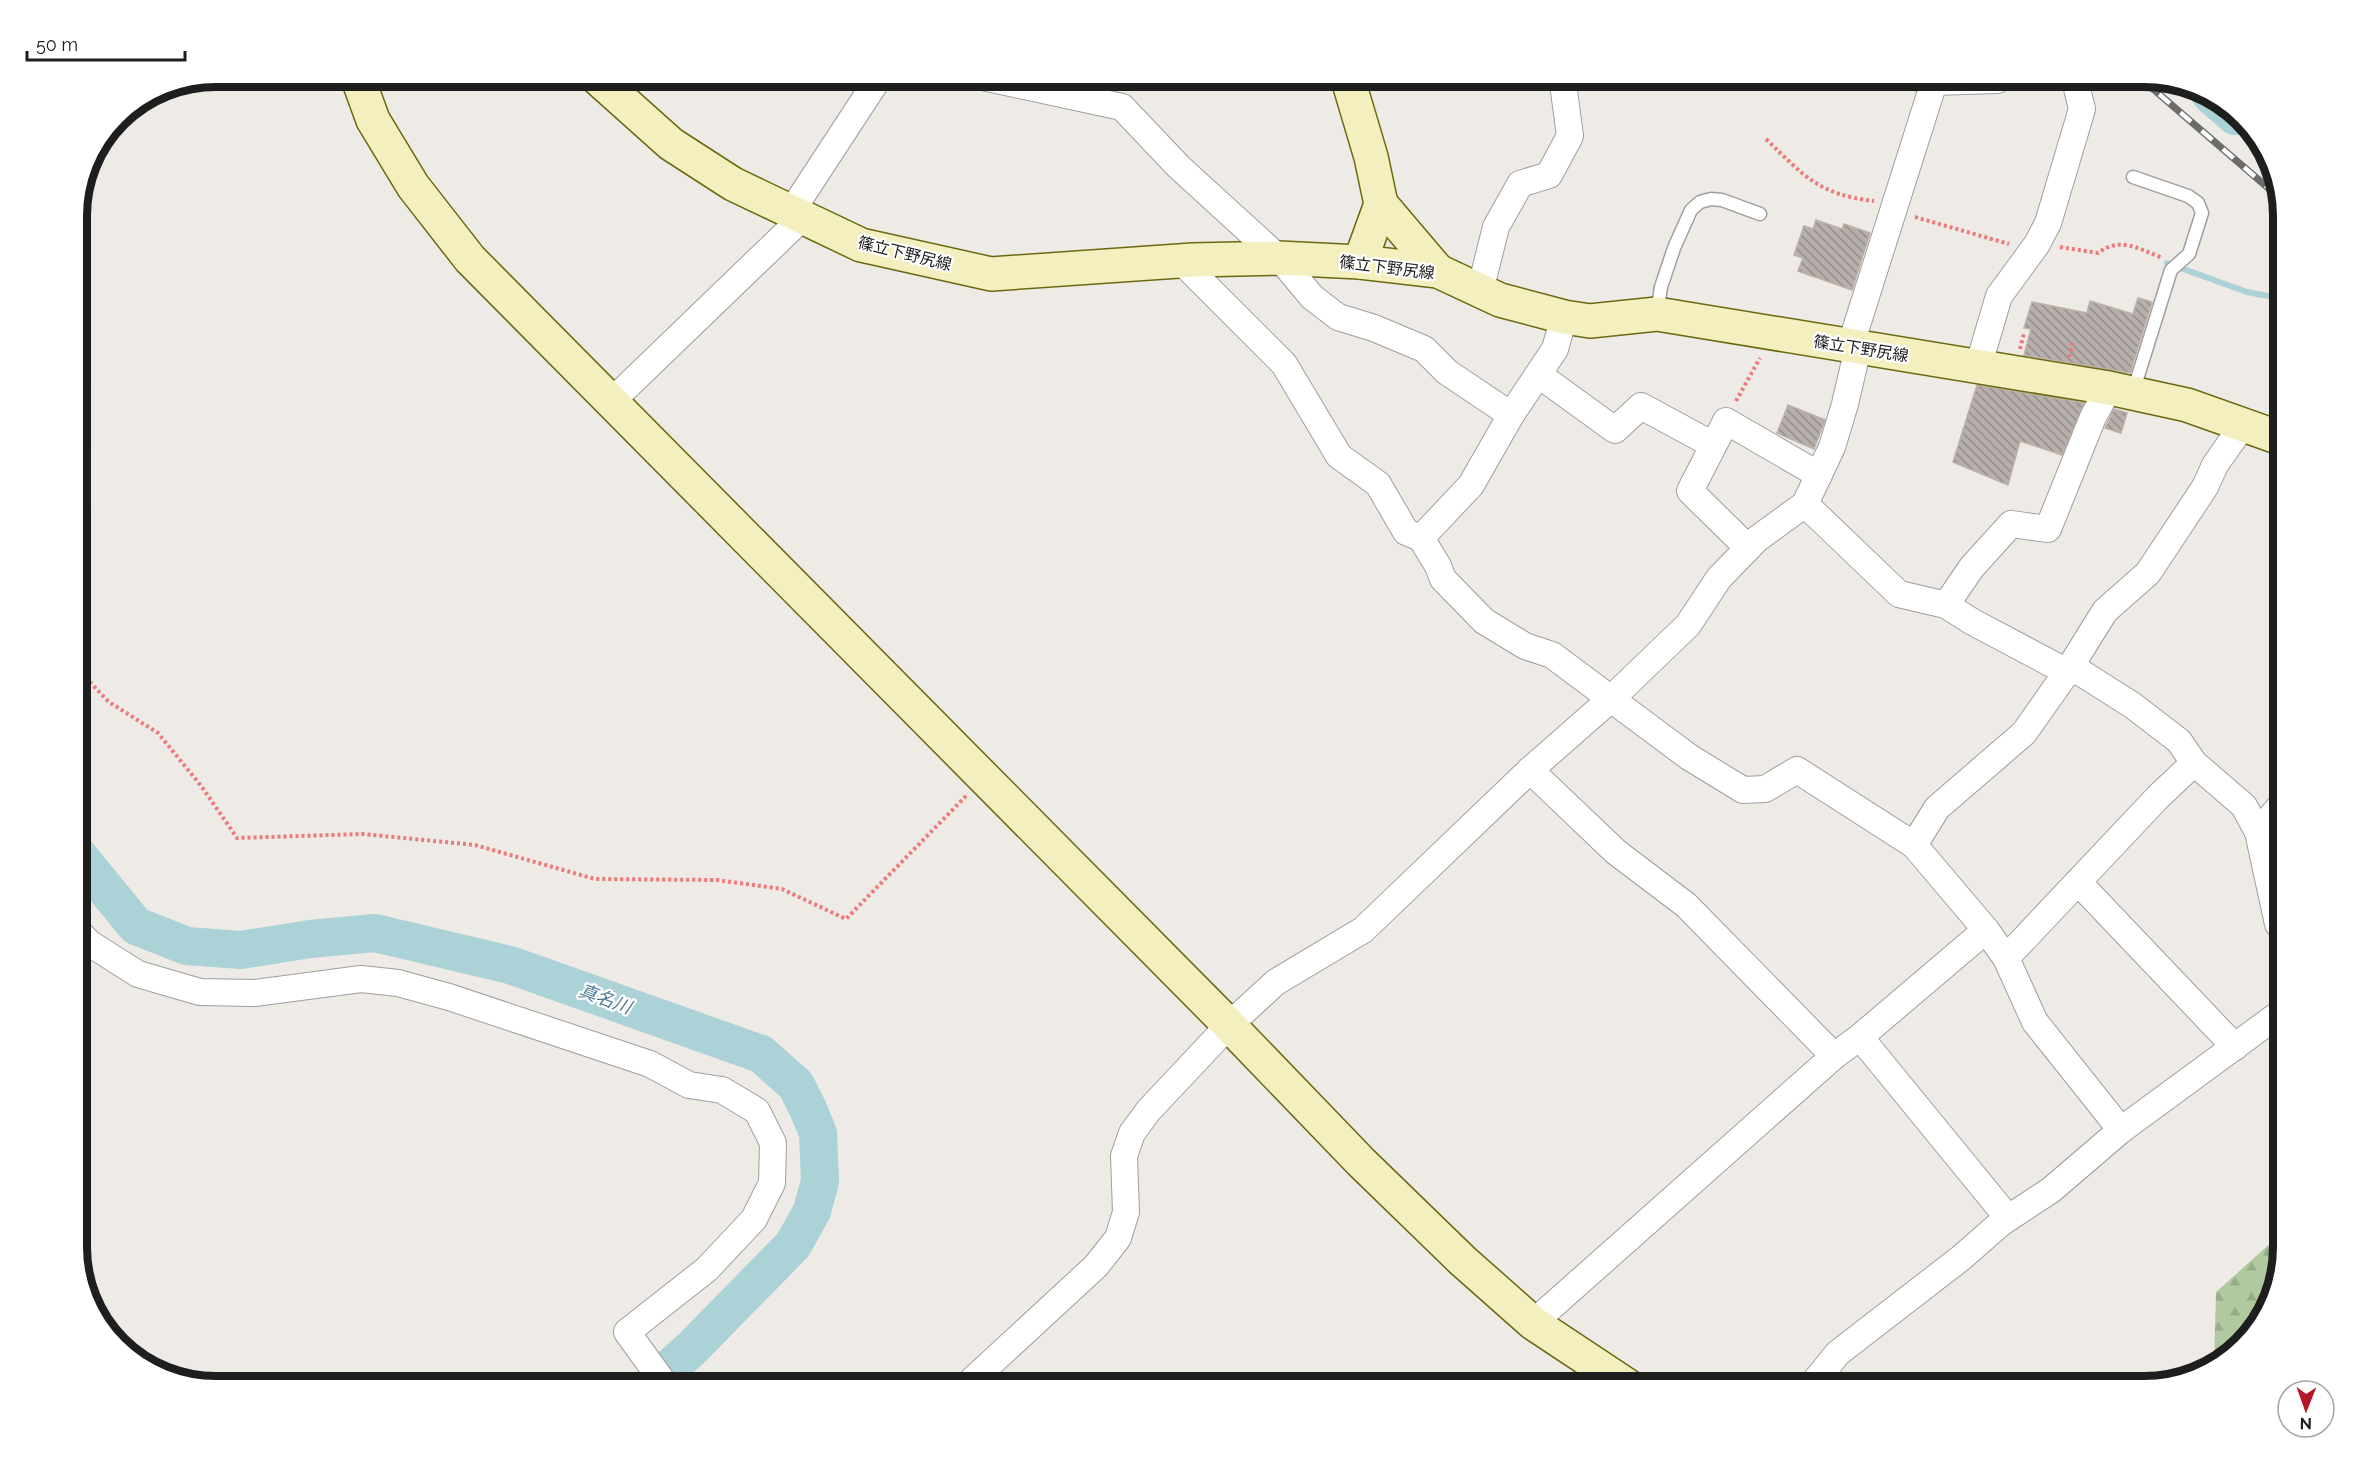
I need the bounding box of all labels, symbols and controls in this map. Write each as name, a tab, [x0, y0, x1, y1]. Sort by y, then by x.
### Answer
scale bar	[27, 24, 184, 62]
text: 50 m	[36, 34, 78, 55]
street label: 篠立下野尻線	[856, 233, 954, 274]
street label: 篠立下野尻線	[1338, 252, 1436, 283]
street label: 篠立下野尻線	[1812, 332, 1910, 365]
water label: 真名川	[576, 979, 636, 1018]
north arrow	[2276, 1379, 2336, 1439]
text: N	[2299, 1414, 2312, 1433]

